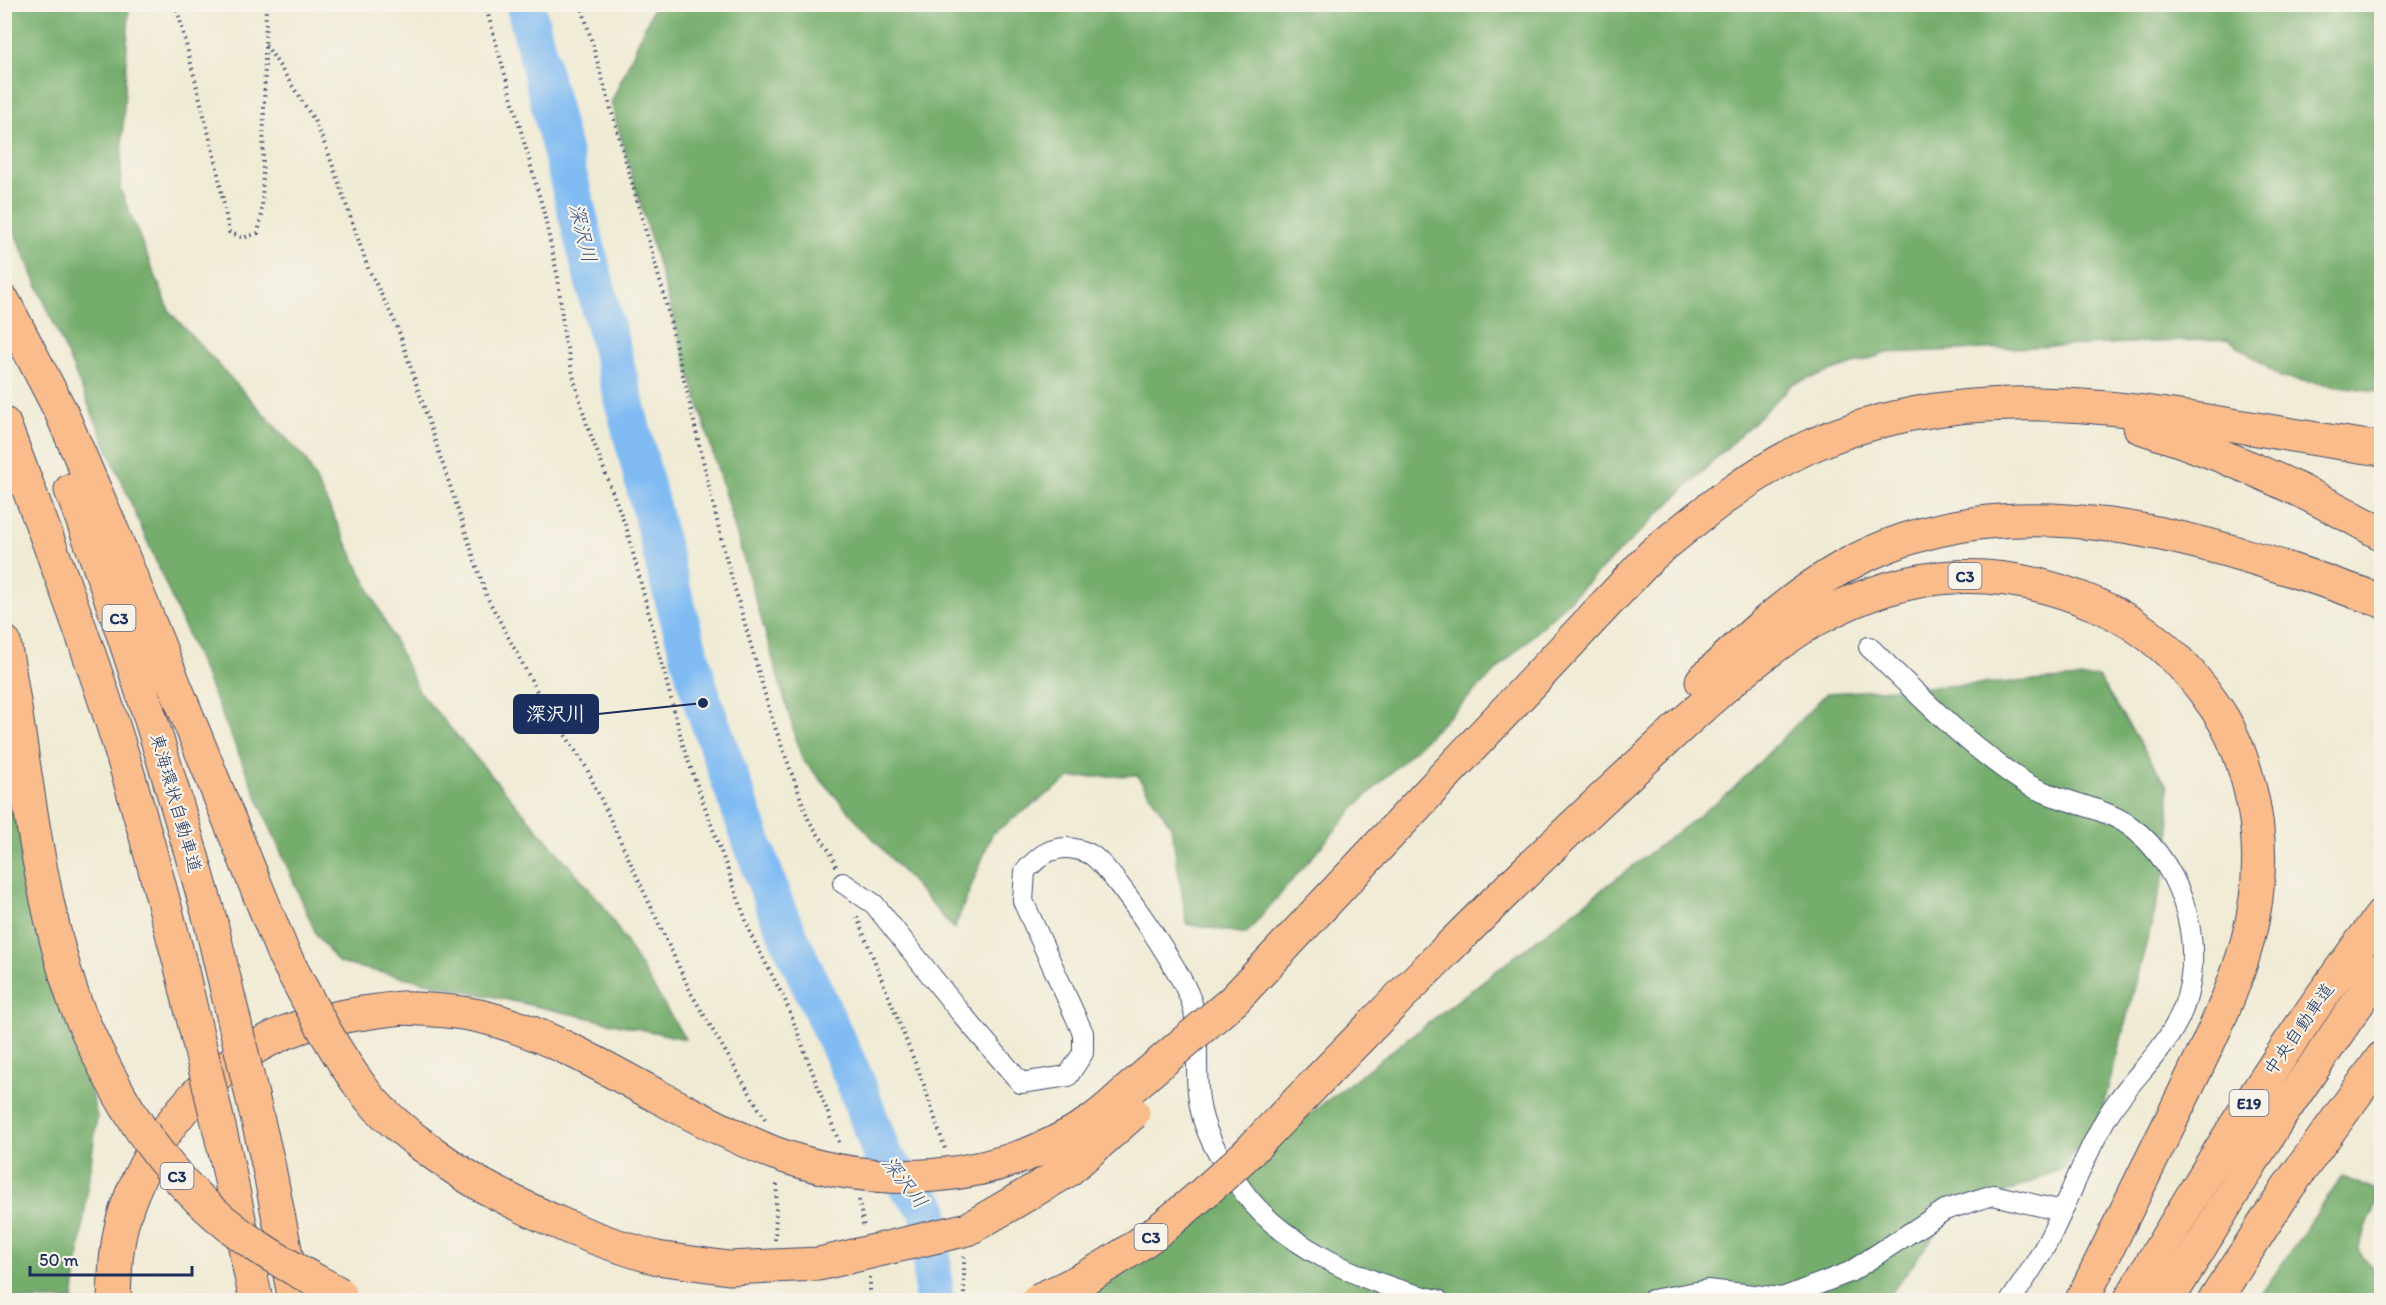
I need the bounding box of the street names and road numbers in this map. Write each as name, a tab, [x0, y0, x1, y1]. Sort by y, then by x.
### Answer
road number: C3	[1948, 563, 1982, 589]
road number: C3	[102, 605, 136, 631]
street label: 東海環状自動車道	[146, 731, 206, 875]
street label: 中央自動車道	[2259, 978, 2339, 1080]
road number: E19	[2230, 1090, 2268, 1116]
road number: C3	[160, 1163, 194, 1189]
road number: C3	[1134, 1224, 1168, 1250]

